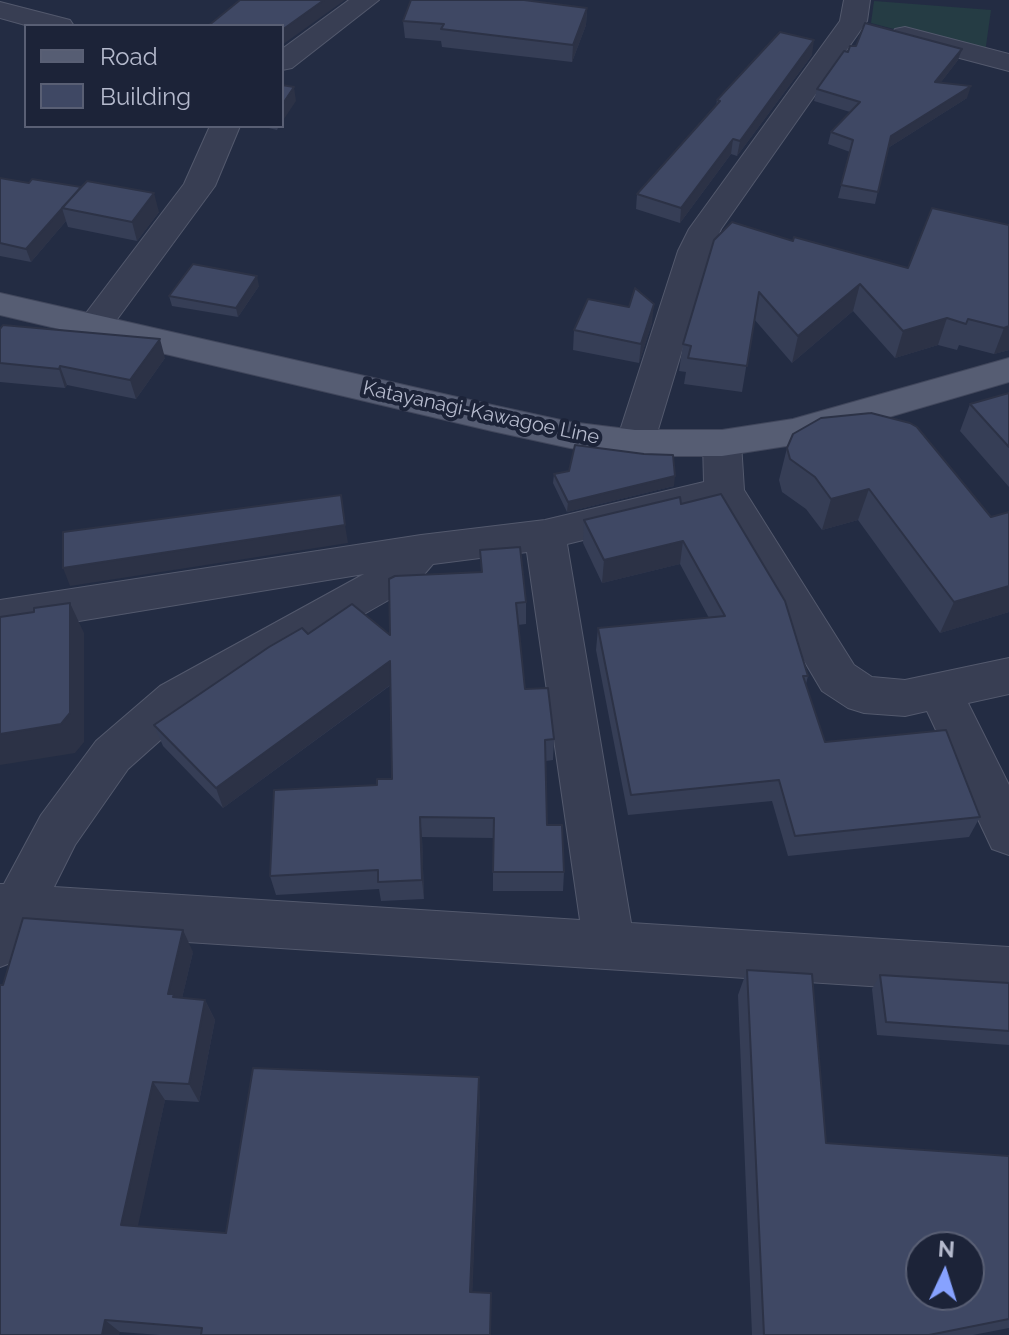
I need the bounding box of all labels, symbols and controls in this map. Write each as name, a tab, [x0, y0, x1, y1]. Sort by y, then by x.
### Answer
legend	[24, 24, 284, 128]
text: Road	[100, 42, 158, 71]
text: Building	[100, 82, 191, 111]
street label: Katayanagi-Kawagoe Line	[361, 376, 601, 450]
north arrow	[905, 1231, 985, 1311]
text: N	[937, 1235, 956, 1263]

